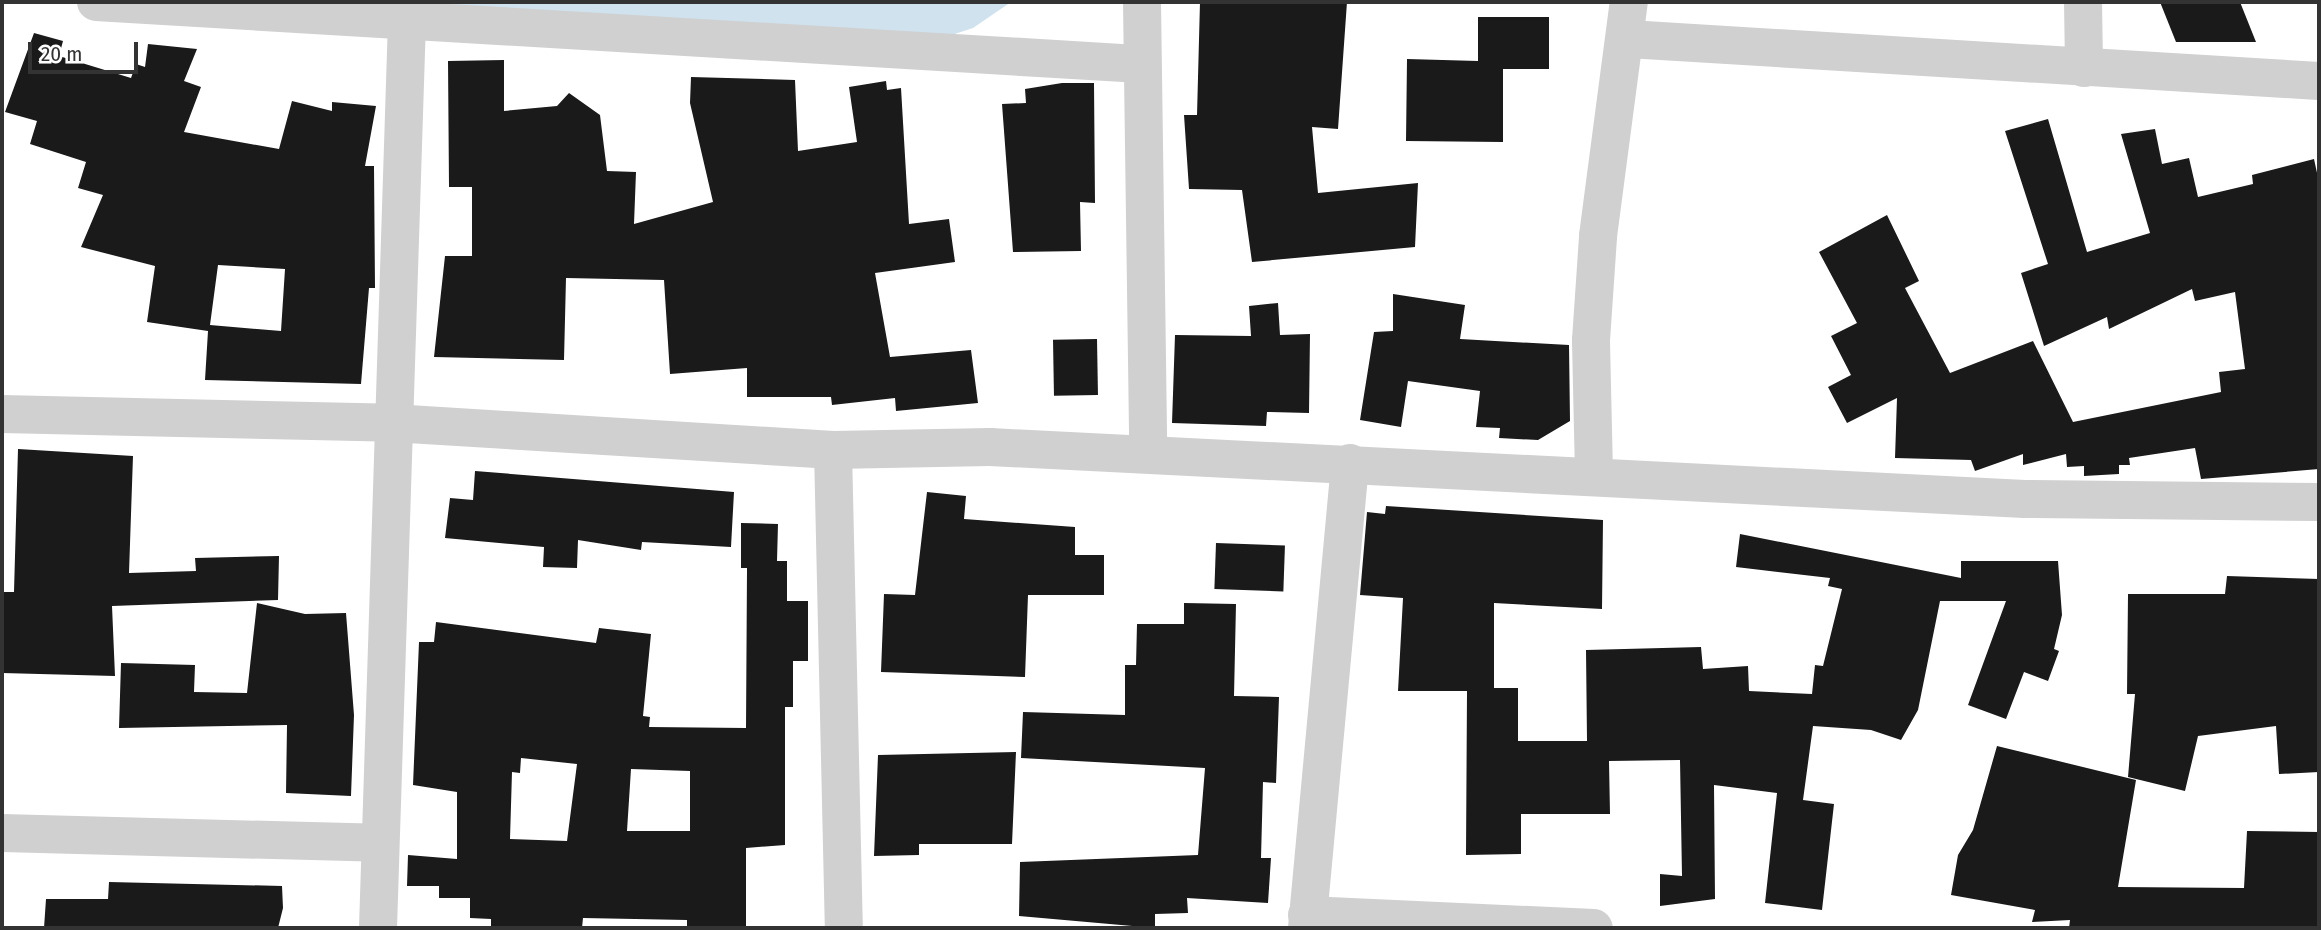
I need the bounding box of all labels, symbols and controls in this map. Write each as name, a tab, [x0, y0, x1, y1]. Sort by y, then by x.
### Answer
scale bar	[32, 28, 142, 72]
text: 20 m	[41, 41, 82, 67]

